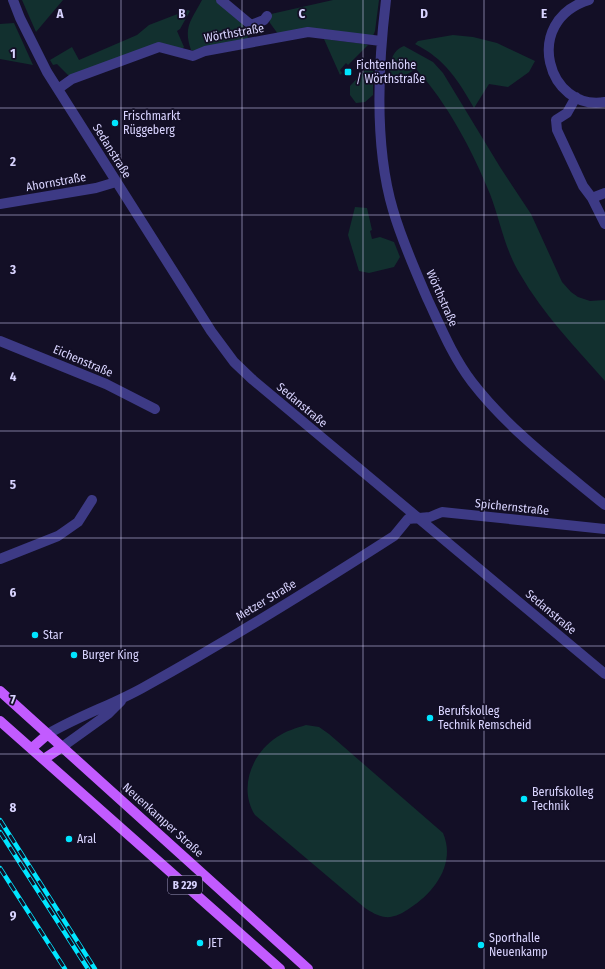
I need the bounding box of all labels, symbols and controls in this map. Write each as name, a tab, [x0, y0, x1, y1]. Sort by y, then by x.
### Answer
text: A	[55, 6, 64, 21]
text: B	[178, 6, 186, 21]
text: C	[299, 6, 306, 21]
text: D	[420, 6, 428, 21]
text: E	[541, 6, 547, 21]
street label: Wörthstraße	[203, 21, 265, 45]
text: 1	[10, 46, 16, 61]
place label: Fichtenhöhe / Wörthstraße	[356, 58, 425, 86]
marker: Fichtenhöhe / Wörthstraße	[343, 67, 353, 77]
place label: Frischmarkt Rüggeberg	[123, 109, 181, 137]
marker: Frischmarkt Rüggeberg	[110, 118, 120, 128]
street label: Sedanstraße	[90, 121, 134, 181]
text: 2	[9, 154, 16, 169]
street label: Ahornstraße	[25, 170, 87, 194]
text: 3	[9, 262, 16, 277]
street label: Wörthstraße	[423, 267, 461, 329]
street label: Eichenstraße	[51, 342, 115, 380]
text: 4	[10, 369, 17, 384]
street label: Sedanstraße	[274, 380, 330, 430]
text: 5	[10, 477, 16, 492]
street label: Spichernstraße	[474, 496, 550, 518]
street label: Metzer Straße	[233, 576, 299, 623]
text: 6	[10, 585, 17, 600]
street label: Sedanstraße	[523, 587, 579, 637]
place label: Star	[43, 628, 64, 642]
marker: Star	[30, 630, 40, 640]
place label: Burger King	[82, 648, 139, 662]
marker: Burger King	[69, 650, 79, 660]
text: 7	[10, 692, 16, 707]
place label: Berufskolleg Technik Remscheid	[438, 704, 532, 732]
marker: Berufskolleg Technik Remscheid	[425, 713, 435, 723]
street label: Neuenkamper Straße	[120, 780, 206, 860]
place label: Berufskolleg Technik	[532, 785, 594, 813]
marker: Berufskolleg Technik	[519, 794, 529, 804]
text: 8	[10, 800, 17, 815]
place label: Aral	[77, 832, 96, 846]
marker: Aral	[64, 834, 74, 844]
road number: B 229	[168, 876, 202, 894]
text: 9	[10, 908, 17, 923]
place label: Sporthalle Neuenkamp	[489, 931, 548, 959]
place label: JET	[208, 936, 223, 950]
marker: JET	[195, 938, 205, 948]
marker: Sporthalle Neuenkamp	[476, 940, 486, 950]

